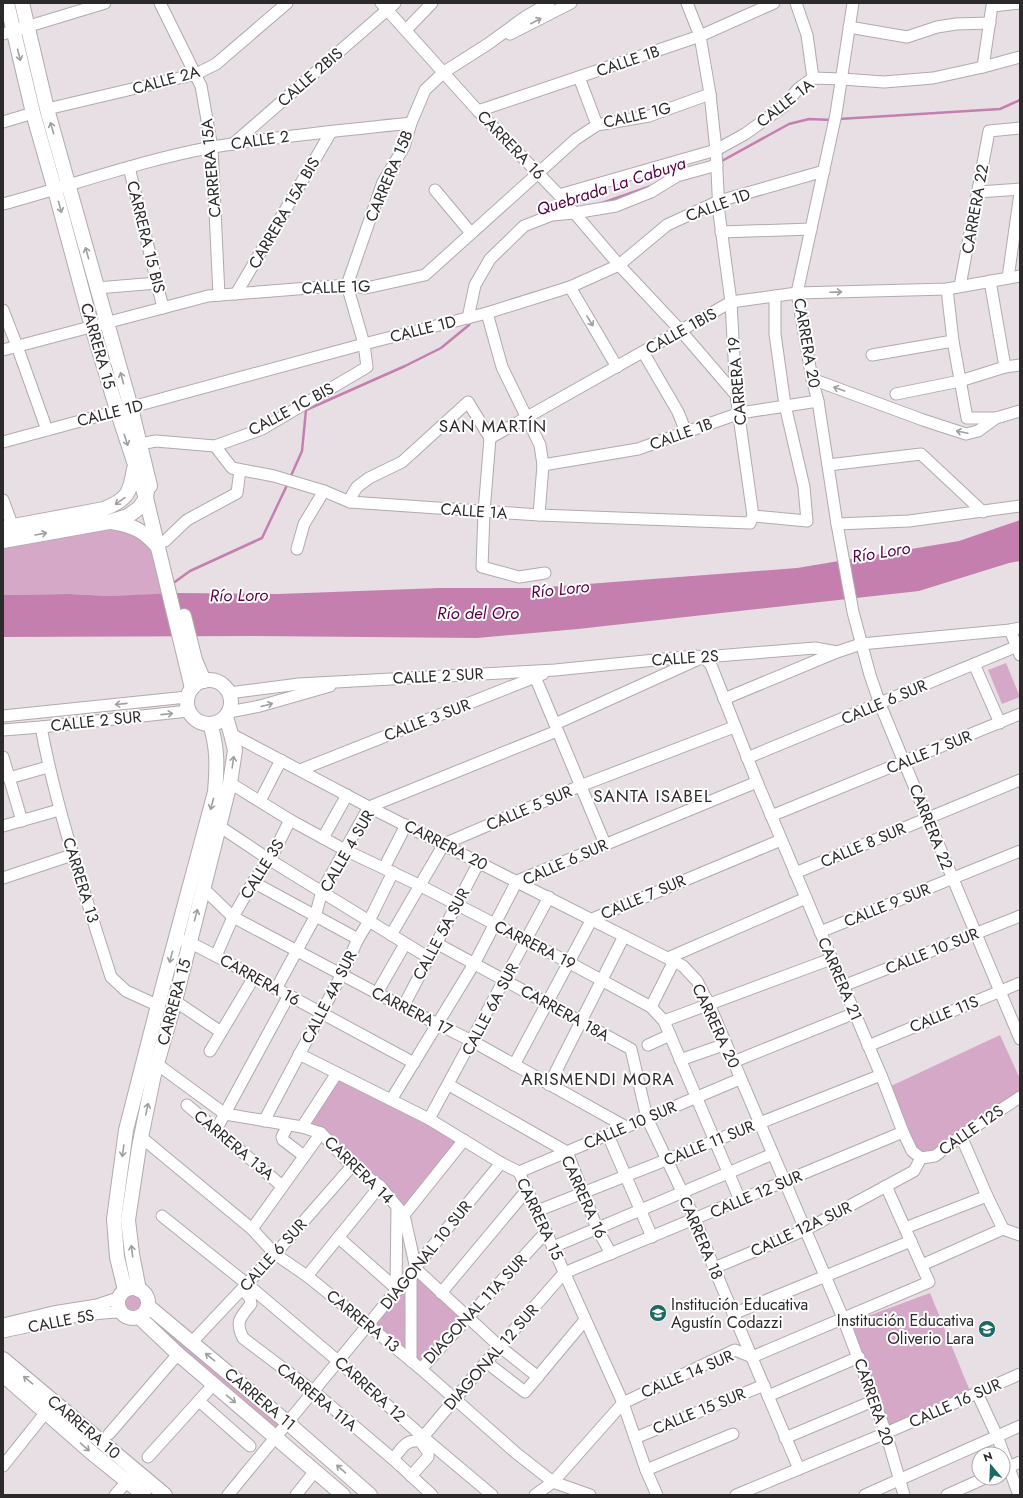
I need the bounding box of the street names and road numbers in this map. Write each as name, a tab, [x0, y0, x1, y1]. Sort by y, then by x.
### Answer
street label: CALLE 1B	[593, 39, 663, 83]
street label: CALLE 2BIS	[272, 42, 348, 112]
street label: CALLE 2A	[130, 60, 203, 100]
street label: CALLE 1A	[752, 73, 819, 133]
street label: CALLE 1G	[601, 96, 673, 134]
street label: CARRERA 16	[472, 105, 550, 185]
street label: CARRERA 15A	[195, 117, 227, 218]
street label: CALLE 2	[229, 125, 291, 155]
street label: CARRERA 15B	[359, 127, 419, 225]
street label: CARRERA 15A BIS	[243, 153, 325, 273]
street label: CARRERA 22	[956, 162, 994, 256]
street label: CARRERA 15 BIS	[121, 178, 171, 296]
street label: CALLE 1D	[682, 183, 754, 227]
street label: CALLE 1G	[301, 274, 371, 300]
street label: CARRERA 20	[788, 296, 826, 390]
street label: CARRERA 15	[75, 300, 121, 392]
street label: CALLE 1BIS	[641, 302, 721, 360]
street label: CALLE 1D	[388, 310, 459, 348]
street label: CARRERA 19	[722, 336, 752, 426]
street label: CALLE 1C BIS	[244, 377, 338, 441]
street label: CALLE 1D	[75, 394, 146, 432]
street label: CALLE 1B	[646, 412, 716, 456]
street label: CALLE 1A	[440, 497, 509, 525]
street label: CALLE 2S	[651, 644, 720, 672]
street label: CALLE 2 SUR	[392, 662, 484, 690]
street label: CALLE 6 SUR	[838, 674, 930, 730]
street label: CALLE 3 SUR	[381, 693, 473, 747]
street label: CALLE 2 SUR	[50, 705, 142, 737]
street label: CALLE 7 SUR	[883, 724, 975, 780]
street label: CALLE 5 SUR	[483, 780, 575, 836]
street label: CARRERA 22	[903, 781, 959, 873]
street label: CALLE 4 SUR	[314, 806, 380, 896]
street label: CARRERA 20	[400, 814, 492, 876]
street label: CALLE 8 SUR	[817, 817, 909, 873]
street label: CALLE 6 SUR	[519, 833, 611, 891]
street label: CARRERA 13	[57, 834, 105, 926]
street label: CALLE 3S	[235, 834, 290, 903]
street label: CALLE 7 SUR	[597, 869, 689, 925]
street label: CALLE 9 SUR	[840, 877, 934, 933]
street label: CALLE 5A SUR	[407, 884, 475, 984]
street label: CARRERA 19	[490, 915, 580, 975]
street label: CALLE 10 SUR	[882, 922, 982, 980]
street label: CARRERA 21	[812, 934, 868, 1024]
street label: CALLE 4A SUR	[296, 946, 362, 1048]
street label: CARRERA 16	[216, 948, 304, 1012]
street label: CARRERA 15	[151, 956, 197, 1048]
street label: CALLE 6A SUR	[456, 959, 524, 1059]
street label: CARRERA 18A	[516, 979, 614, 1047]
street label: CARRERA 20	[686, 980, 746, 1072]
street label: CARRERA 17	[368, 981, 457, 1041]
street label: CALLE 11S	[906, 990, 982, 1038]
street label: CALLE 10 SUR	[580, 1095, 680, 1155]
street label: CALLE 12S	[934, 1099, 1008, 1161]
street label: CARRERA 13A	[189, 1105, 279, 1186]
street label: CALLE 11 SUR	[660, 1114, 758, 1172]
street label: CARRERA 14	[319, 1131, 399, 1209]
street label: CARRERA 16	[555, 1152, 613, 1242]
street label: CALLE 12 SUR	[706, 1164, 806, 1224]
street label: CARRERA 15	[511, 1174, 569, 1264]
street label: CARRERA 18	[673, 1193, 729, 1283]
street label: DIAGONAL 10 SUR	[375, 1196, 477, 1314]
street label: CALLE 12A SUR	[747, 1196, 855, 1262]
street label: CALLE 6 SUR	[234, 1213, 312, 1297]
street label: DIAGONAL 11A SUR	[418, 1249, 532, 1369]
street label: CARRERA 13	[321, 1284, 405, 1358]
street label: DIAGONAL 12 SUR	[438, 1299, 544, 1415]
street label: CALLE 5S	[26, 1303, 96, 1339]
street label: CALLE 14 SUR	[637, 1344, 737, 1404]
street label: CARRERA 12	[329, 1351, 411, 1427]
street label: CARRERA 20	[848, 1355, 900, 1449]
street label: CARRERA 11A	[272, 1357, 362, 1437]
street label: CARRERA 11	[219, 1362, 301, 1436]
street label: CALLE 16 SUR	[905, 1373, 1005, 1433]
street label: CALLE 15 SUR	[649, 1382, 749, 1440]
street label: CARRERA 10	[42, 1390, 126, 1464]

